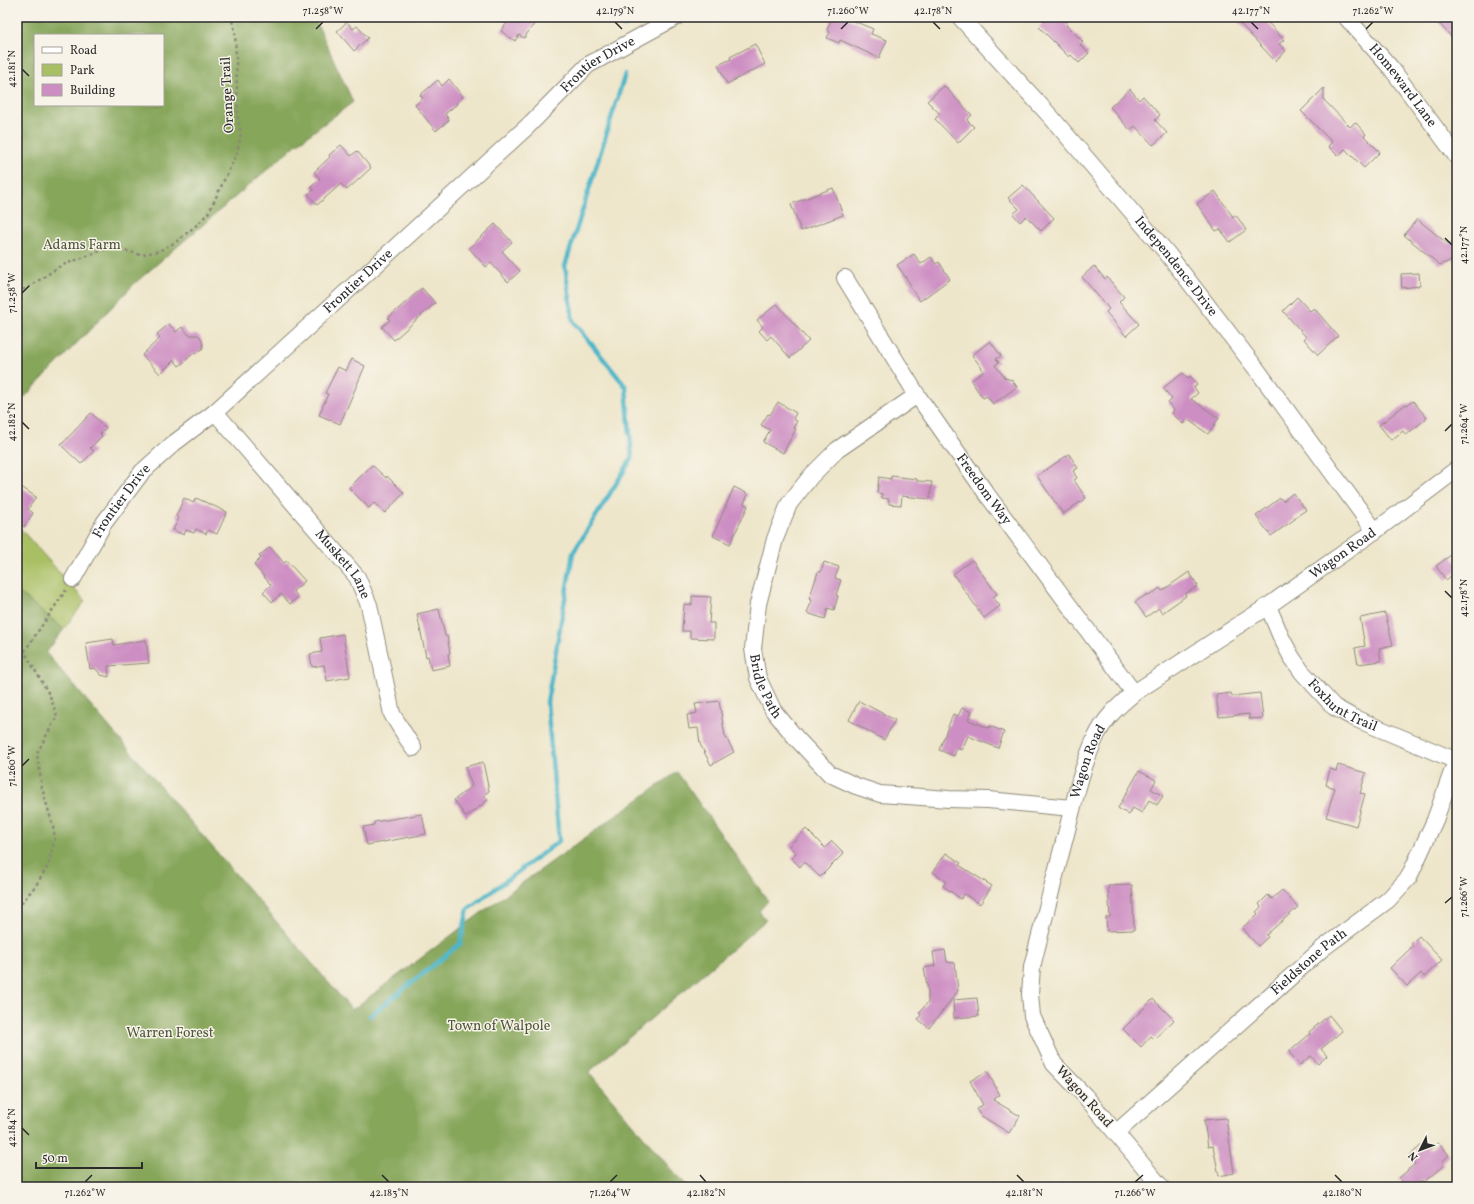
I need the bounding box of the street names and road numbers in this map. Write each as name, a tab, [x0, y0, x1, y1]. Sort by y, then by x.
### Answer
street label: Frontier Drive	[556, 32, 639, 97]
street label: Homeward Lane	[1364, 40, 1441, 131]
street label: Orange Trail	[217, 56, 239, 134]
street label: Independence Drive	[1130, 212, 1222, 321]
street label: Frontier Drive	[319, 244, 397, 318]
street label: Freedom Way	[952, 450, 1016, 529]
street label: Frontier Drive	[88, 459, 155, 542]
street label: Wagon Road	[1306, 523, 1380, 583]
street label: Muskett Lane	[311, 525, 375, 602]
street label: Bridle Path	[745, 652, 786, 723]
street label: Foxhunt Trail	[1303, 675, 1380, 736]
street label: Wagon Road	[1066, 721, 1110, 801]
street label: Fieldstone Path	[1267, 924, 1351, 1000]
street label: Wagon Road	[1051, 1062, 1117, 1132]

